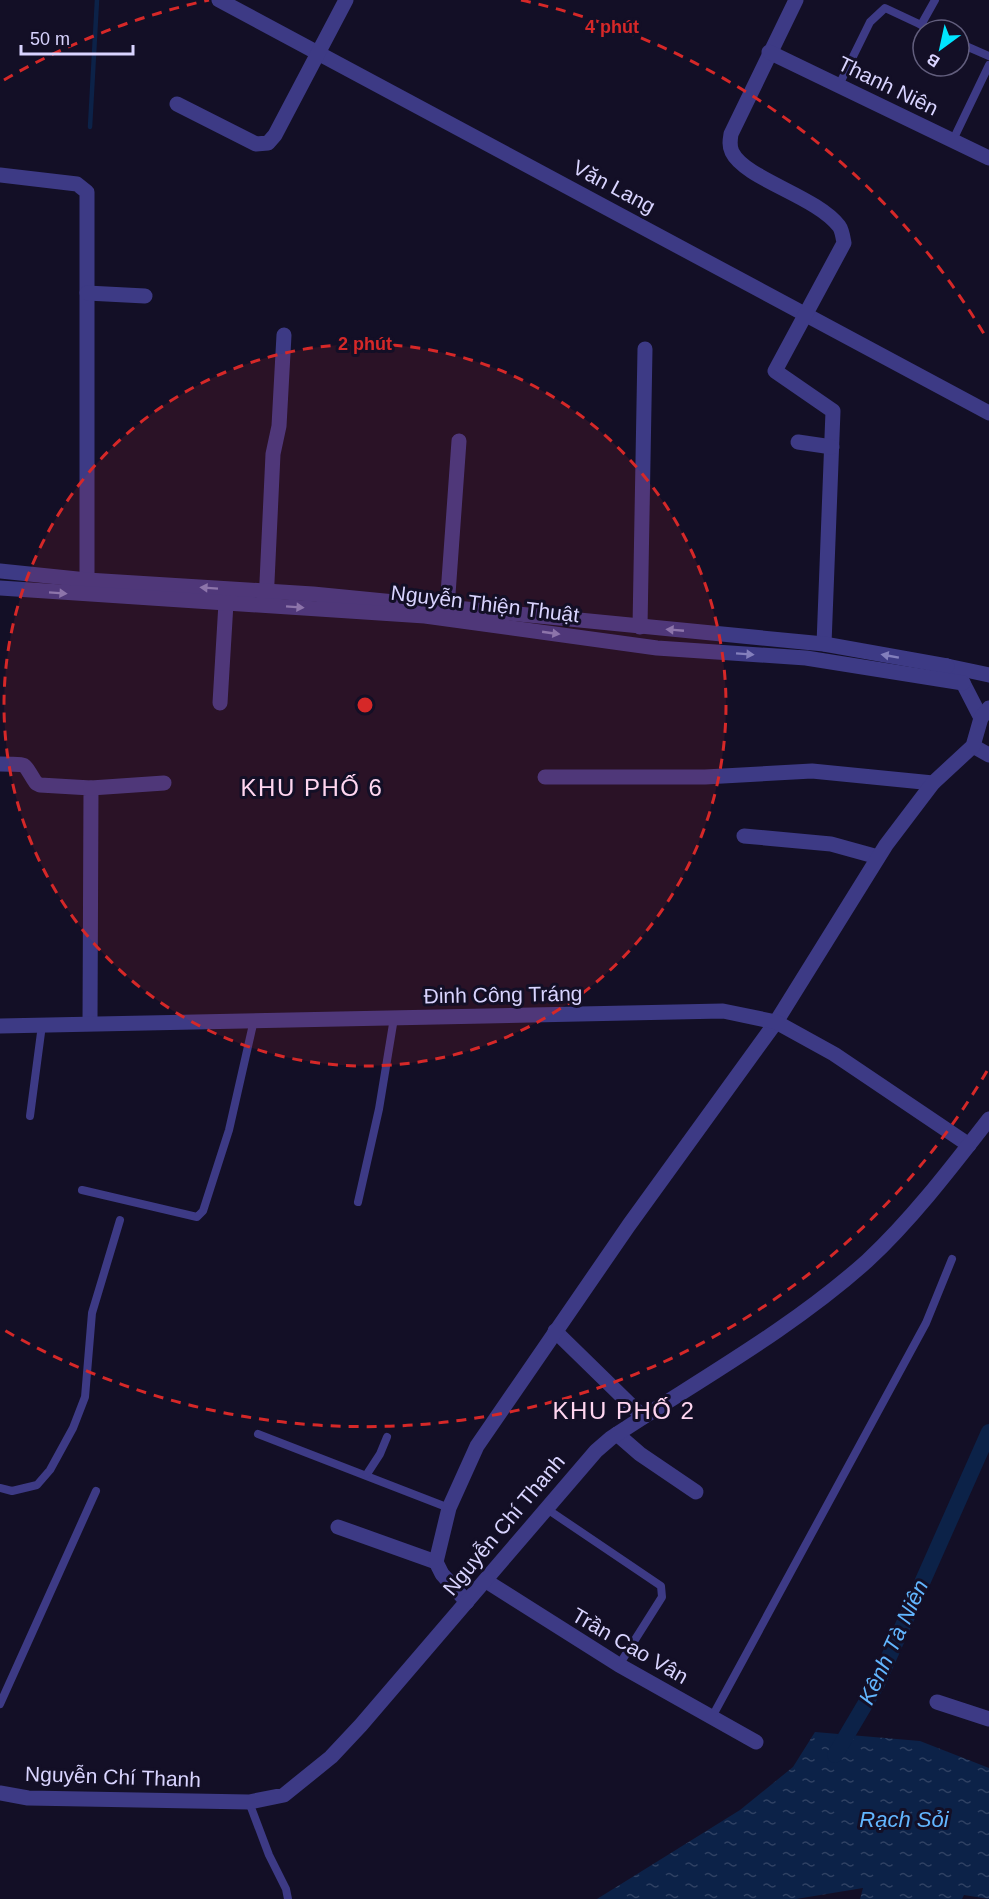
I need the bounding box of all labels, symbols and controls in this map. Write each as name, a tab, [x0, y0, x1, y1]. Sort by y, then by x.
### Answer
text: 4 phút	[585, 17, 639, 37]
scale bar	[21, 18, 134, 56]
north arrow	[911, 18, 971, 78]
text: 50 m	[30, 29, 70, 49]
text: B	[924, 50, 943, 70]
street label: Thanh Niên	[834, 51, 942, 120]
street label: Văn Lang	[569, 155, 659, 218]
text: 2 phút	[338, 334, 392, 354]
street label: Nguyễn Thiện Thuật	[390, 581, 581, 626]
one-way arrow	[200, 583, 219, 593]
one-way arrow	[49, 588, 68, 598]
one-way arrow	[285, 603, 304, 612]
one-way arrow	[666, 625, 685, 635]
one-way arrow	[542, 628, 561, 637]
one-way arrow	[736, 649, 755, 658]
one-way arrow	[880, 651, 899, 660]
centre of rings	[355, 695, 375, 715]
district label: KHU PHỐ 6	[241, 774, 383, 801]
street label: Đinh Công Tráng	[423, 982, 583, 1007]
district label: KHU PHỐ 2	[553, 1397, 695, 1424]
street label: Nguyễn Chí Thanh	[438, 1450, 569, 1599]
water label: Kênh Tà Niên	[854, 1576, 933, 1708]
street label: Trần Cao Vân	[568, 1603, 692, 1688]
street label: Nguyễn Chí Thanh	[25, 1762, 201, 1791]
water label: Rạch Sỏi	[859, 1807, 950, 1832]

